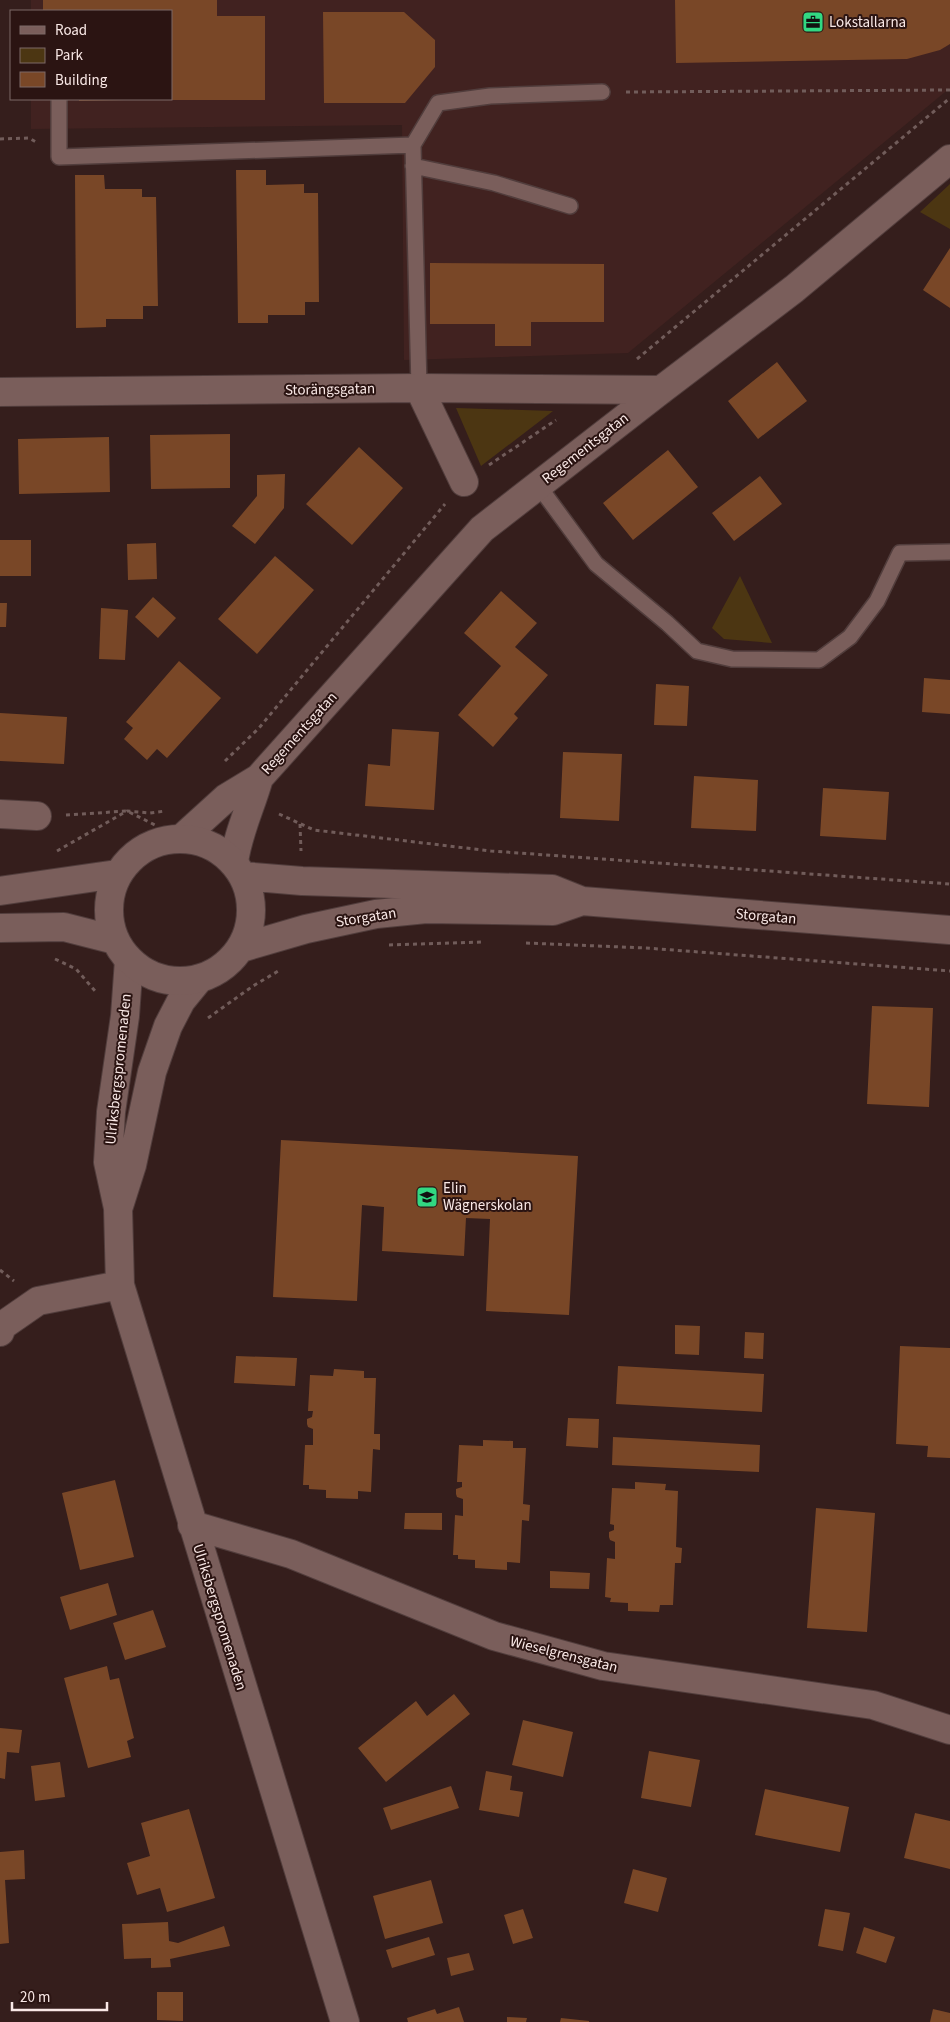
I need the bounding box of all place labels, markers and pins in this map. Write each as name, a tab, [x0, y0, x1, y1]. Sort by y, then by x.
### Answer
office icon: Lokstallarna	[801, 10, 825, 34]
place label: Lokstallarna	[829, 12, 906, 33]
place label: Elin Wägnerskolan	[443, 1178, 532, 1216]
school or university icon: Elin Wägnerskolan	[415, 1185, 439, 1209]

